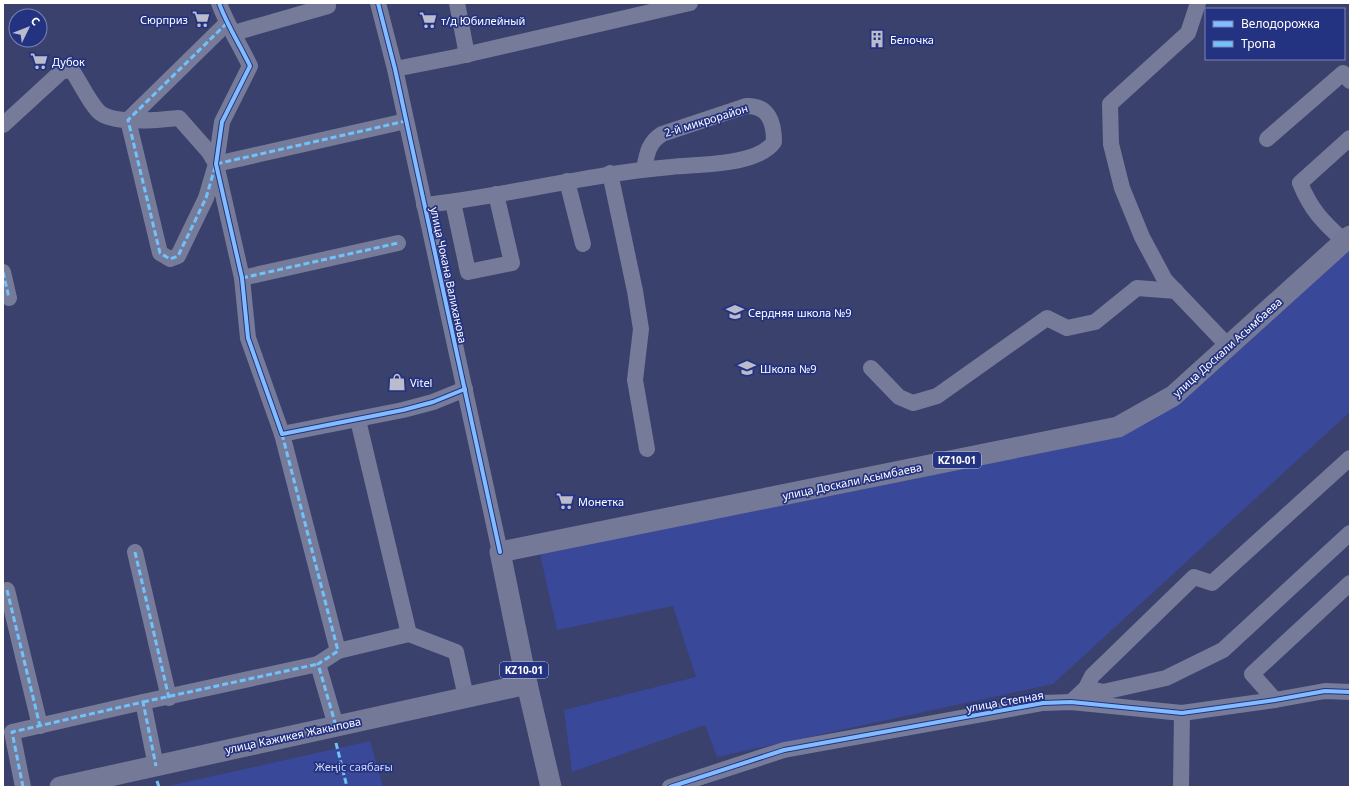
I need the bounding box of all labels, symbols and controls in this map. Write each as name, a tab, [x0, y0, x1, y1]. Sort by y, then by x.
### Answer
north arrow	[8, 8, 48, 48]
legend	[1205, 8, 1345, 60]
supermarket icon: Сюрприз	[191, 9, 211, 29]
supermarket icon: т/д Юбилейный	[418, 10, 438, 30]
place label: Сюрприз	[140, 12, 188, 27]
text: С	[28, 13, 44, 29]
place label: т/д Юбилейный	[441, 13, 525, 28]
text: Велодорожка	[1241, 15, 1320, 32]
building icon: Белочка	[867, 29, 887, 49]
place label: Белочка	[890, 32, 934, 47]
text: Тропа	[1241, 35, 1276, 52]
supermarket icon: Дубок	[29, 51, 49, 71]
place label: Дубок	[52, 54, 85, 69]
street label: 2-й микрорайон	[662, 100, 750, 140]
street label: улица Чокана Валиханова	[427, 205, 471, 345]
street label: улица Доскали Асымбаева	[1169, 294, 1285, 400]
school or university icon: Сердняя школа №9	[725, 302, 745, 322]
place label: Сердняя школа №9	[748, 305, 852, 320]
school or university icon: Школа №9	[737, 358, 757, 378]
place label: Школа №9	[760, 361, 817, 376]
shop icon: Vitel	[387, 372, 407, 392]
place label: Vitel	[410, 375, 432, 390]
road number: KZ10-01	[933, 452, 981, 468]
street label: улица Доскали Асымбаева	[781, 459, 923, 503]
supermarket icon: Монетка	[555, 491, 575, 511]
place label: Монетка	[578, 494, 624, 509]
road number: KZ10-01	[500, 662, 548, 678]
street label: улица Степная	[965, 687, 1045, 715]
street label: улица Кажикея Жакыпова	[224, 713, 362, 757]
park label: Жеңіс саябағы	[315, 759, 393, 774]

